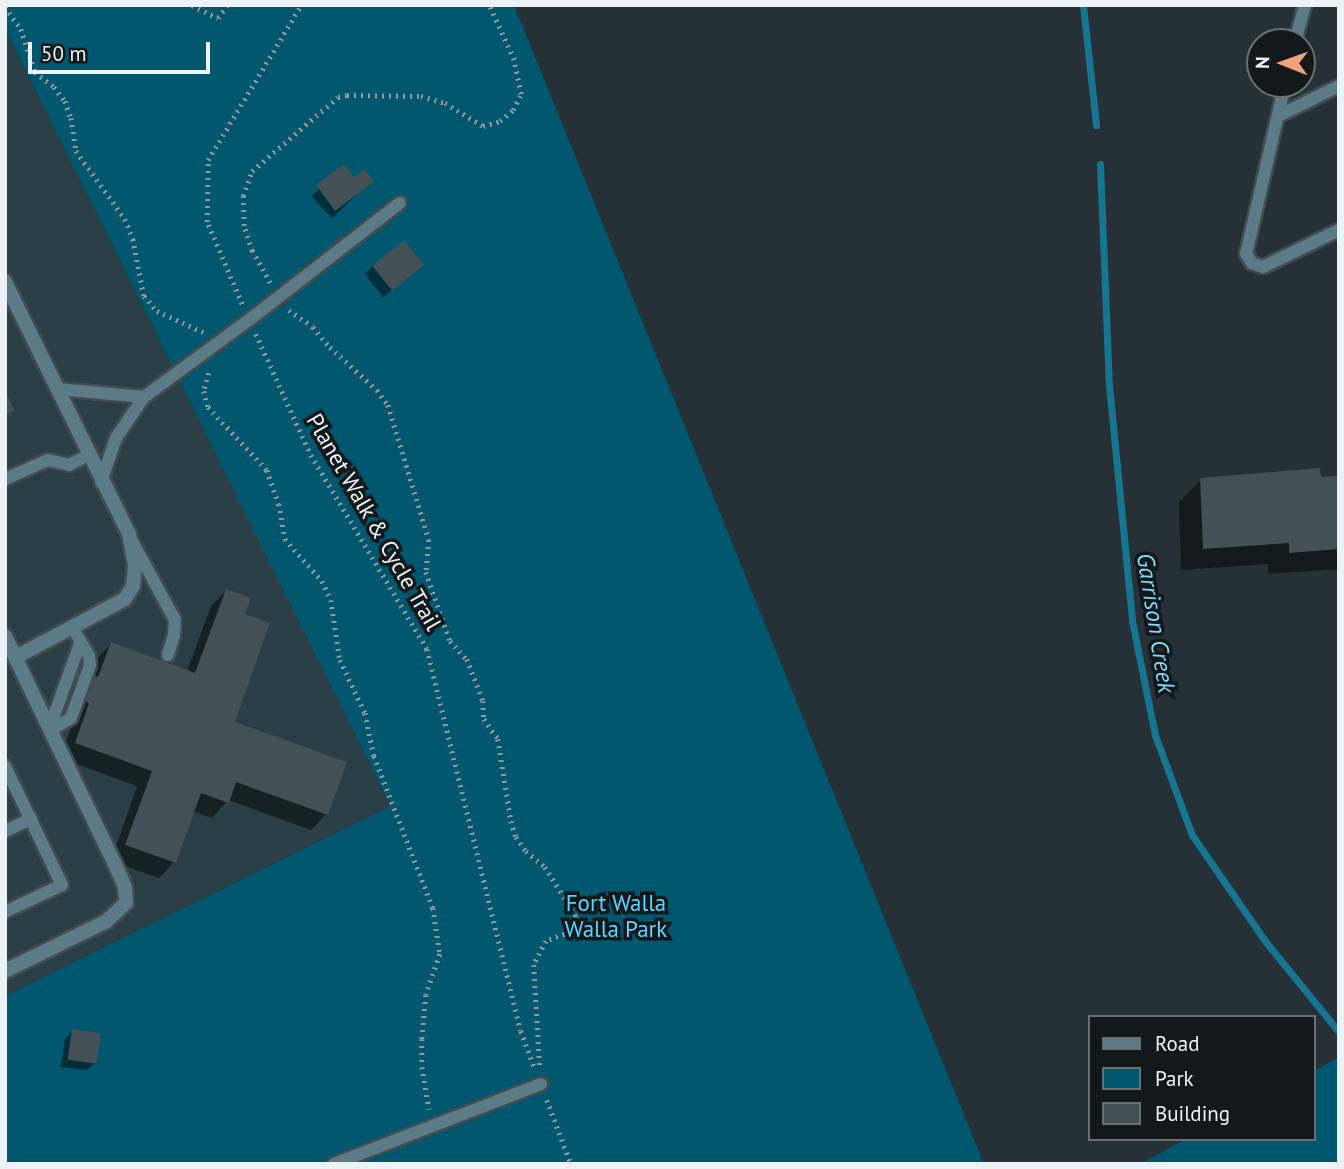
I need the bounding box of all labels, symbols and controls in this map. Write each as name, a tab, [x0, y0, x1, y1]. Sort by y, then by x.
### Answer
scale bar	[32, 28, 214, 72]
north arrow	[1246, 28, 1316, 98]
text: 50 m	[41, 40, 87, 67]
text: N	[1250, 56, 1274, 69]
street label: Planet Walk & Cycle Trail	[300, 408, 448, 636]
water label: Garrison Creek	[1131, 551, 1181, 695]
park label: Fort Walla Walla Park	[565, 889, 667, 943]
legend	[1088, 1015, 1316, 1141]
text: Road	[1155, 1030, 1199, 1057]
text: Park	[1155, 1065, 1194, 1092]
text: Building	[1155, 1100, 1230, 1127]

